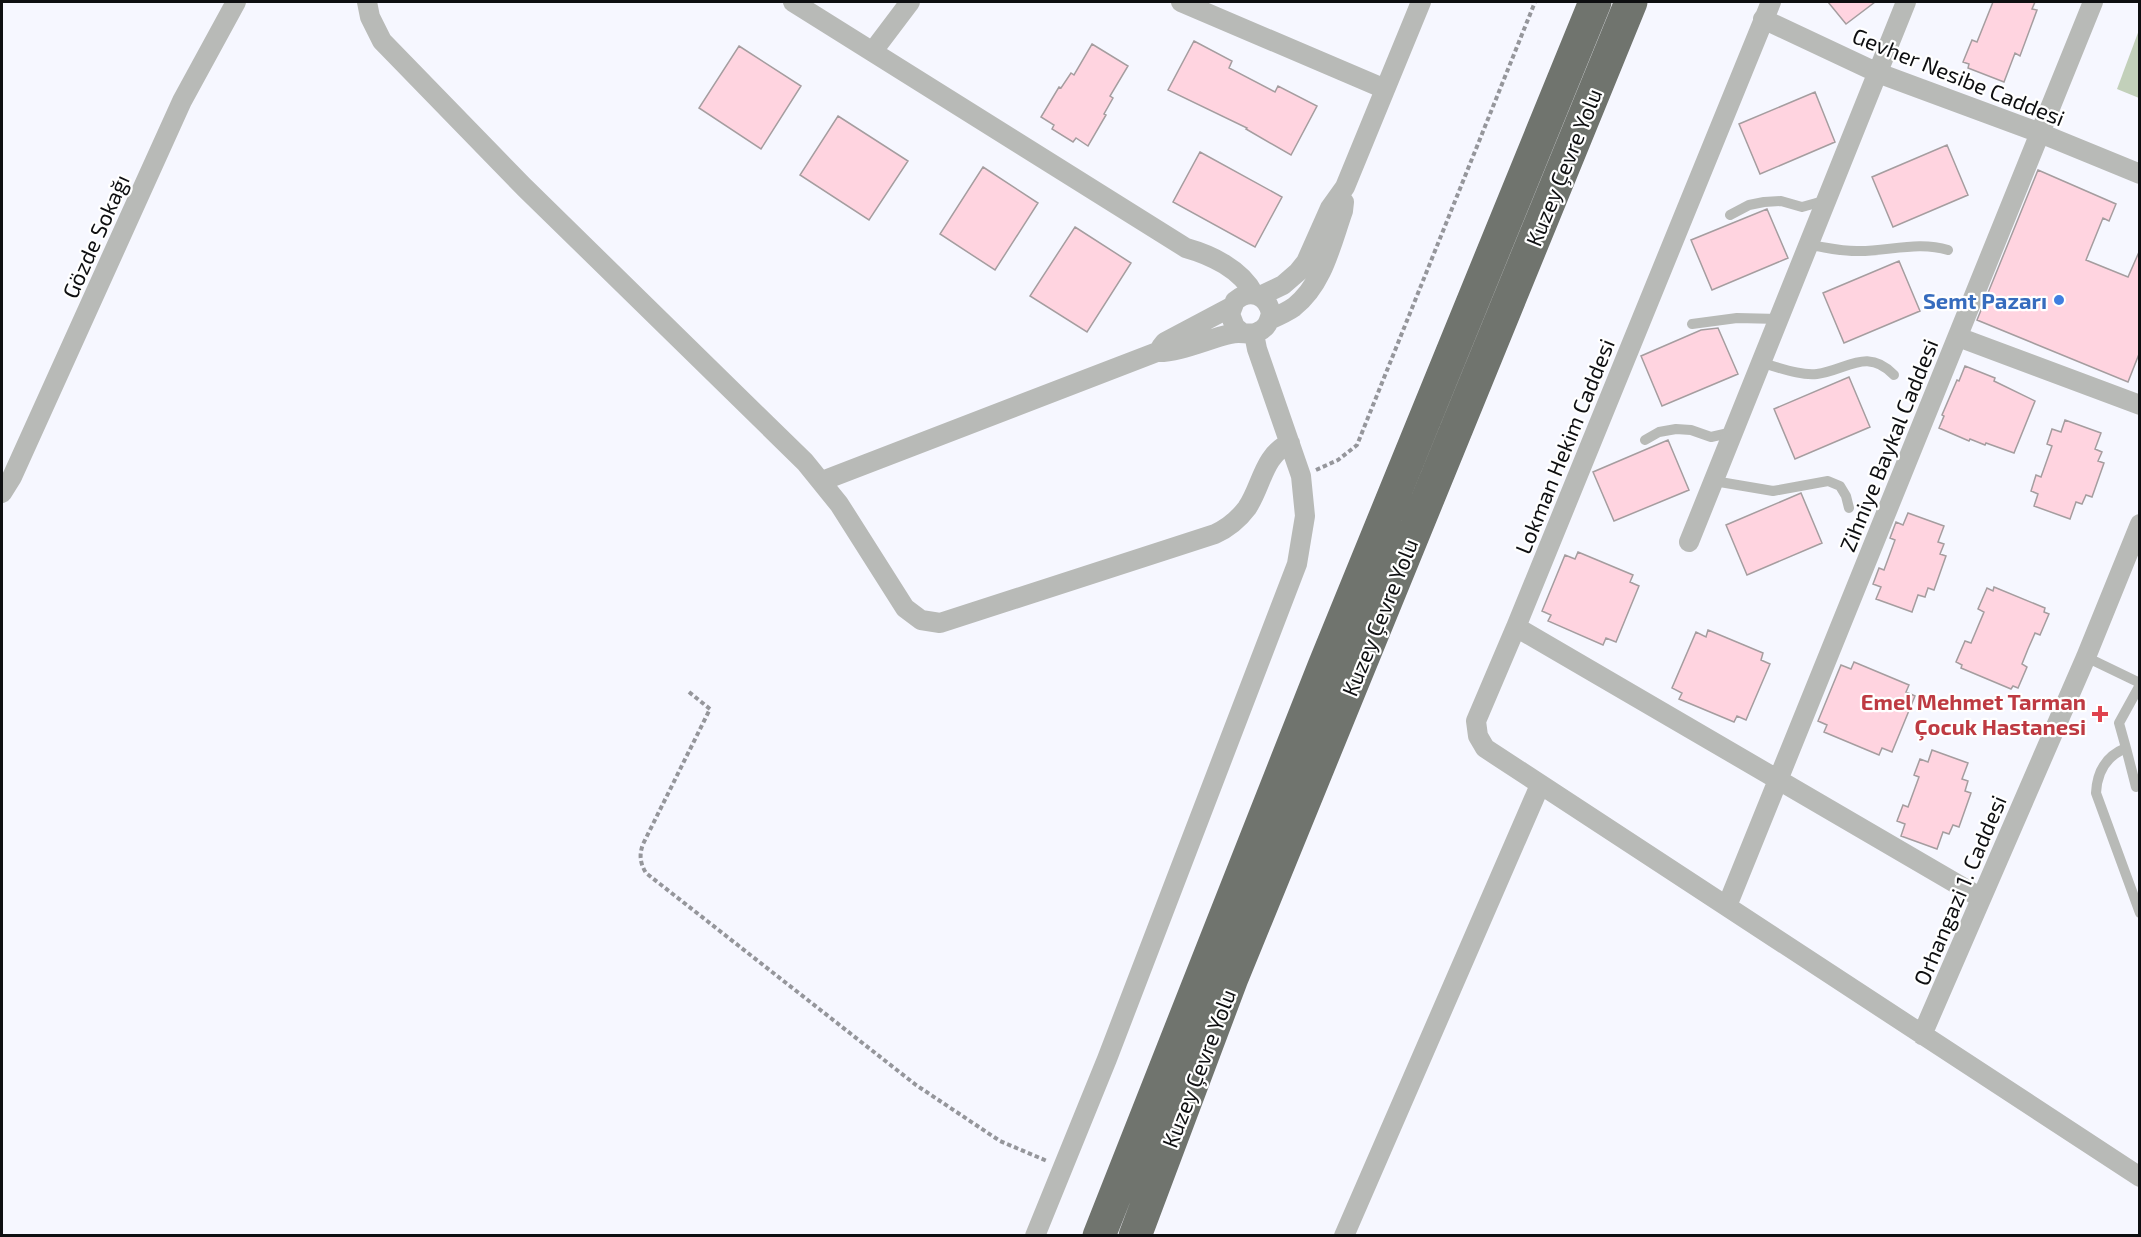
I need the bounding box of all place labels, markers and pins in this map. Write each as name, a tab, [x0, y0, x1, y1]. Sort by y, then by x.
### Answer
place label: Semt Pazarı	[1923, 287, 2047, 313]
marker: Semt Pazarı	[2052, 293, 2066, 307]
place label: Emel Mehmet Tarman Çocuk Hastanesi	[1861, 688, 2086, 741]
marker: Emel Mehmet Tarman Çocuk Hastanesi	[2091, 705, 2109, 723]

